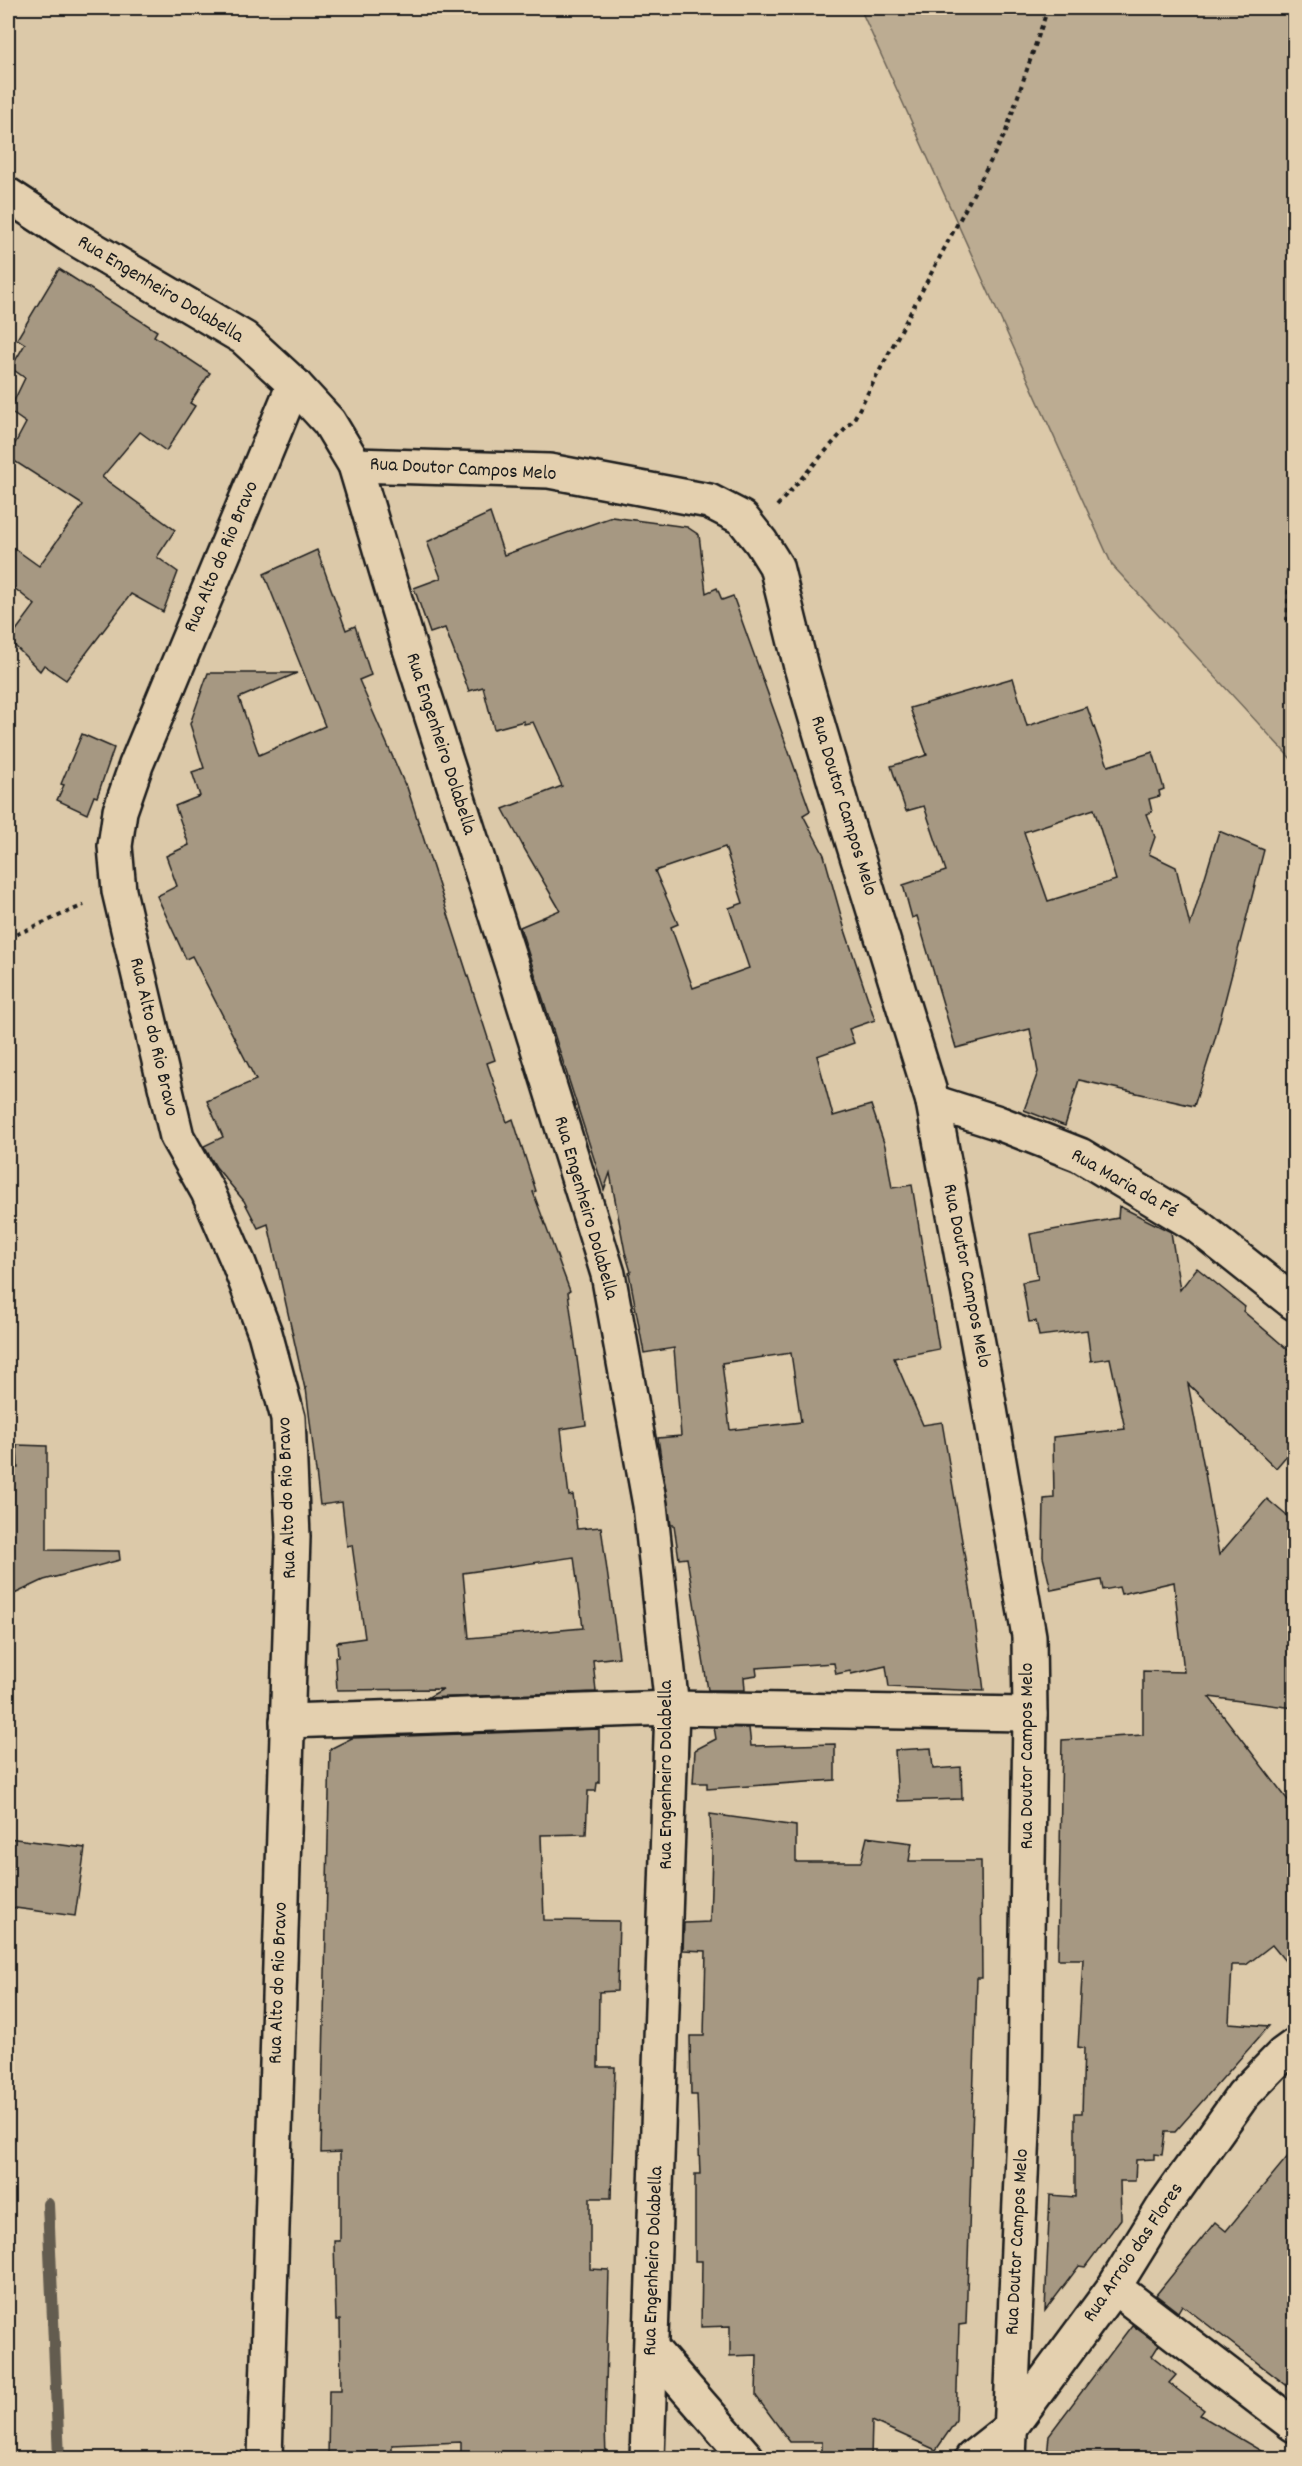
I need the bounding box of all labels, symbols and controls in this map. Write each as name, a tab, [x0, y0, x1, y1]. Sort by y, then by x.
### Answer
street label: Rua Engenheiro Dolabella	[71, 229, 249, 351]
street label: Rua Doutor Campos Melo	[369, 451, 557, 489]
street label: Rua Alto do Rio Bravo	[177, 477, 267, 637]
street label: Rua Engenheiro Dolabella	[397, 649, 483, 839]
street label: Rua Doutor Campos Melo	[802, 713, 884, 899]
street label: Rua Alto do Rio Bravo	[121, 955, 185, 1119]
street label: Rua Engenheiro Dolabella	[545, 1113, 625, 1304]
street label: Rua Maria da Fé	[1065, 1142, 1183, 1226]
street label: Rua Doutor Campos Melo	[934, 1182, 998, 1370]
street label: Rua Alto do Rio Bravo	[271, 1416, 305, 1580]
street label: Rua Doutor Campos Melo	[1014, 1663, 1042, 1849]
street label: Rua Engenheiro Dolabella	[653, 1680, 681, 1870]
street label: Rua Alto do Rio Bravo	[262, 1901, 296, 2065]
street label: Rua Doutor Campos Melo	[999, 2148, 1037, 2336]
street label: Rua Engenheiro Dolabella	[637, 2165, 671, 2356]
street label: Rua Arroio das Flores	[1077, 2178, 1191, 2328]

